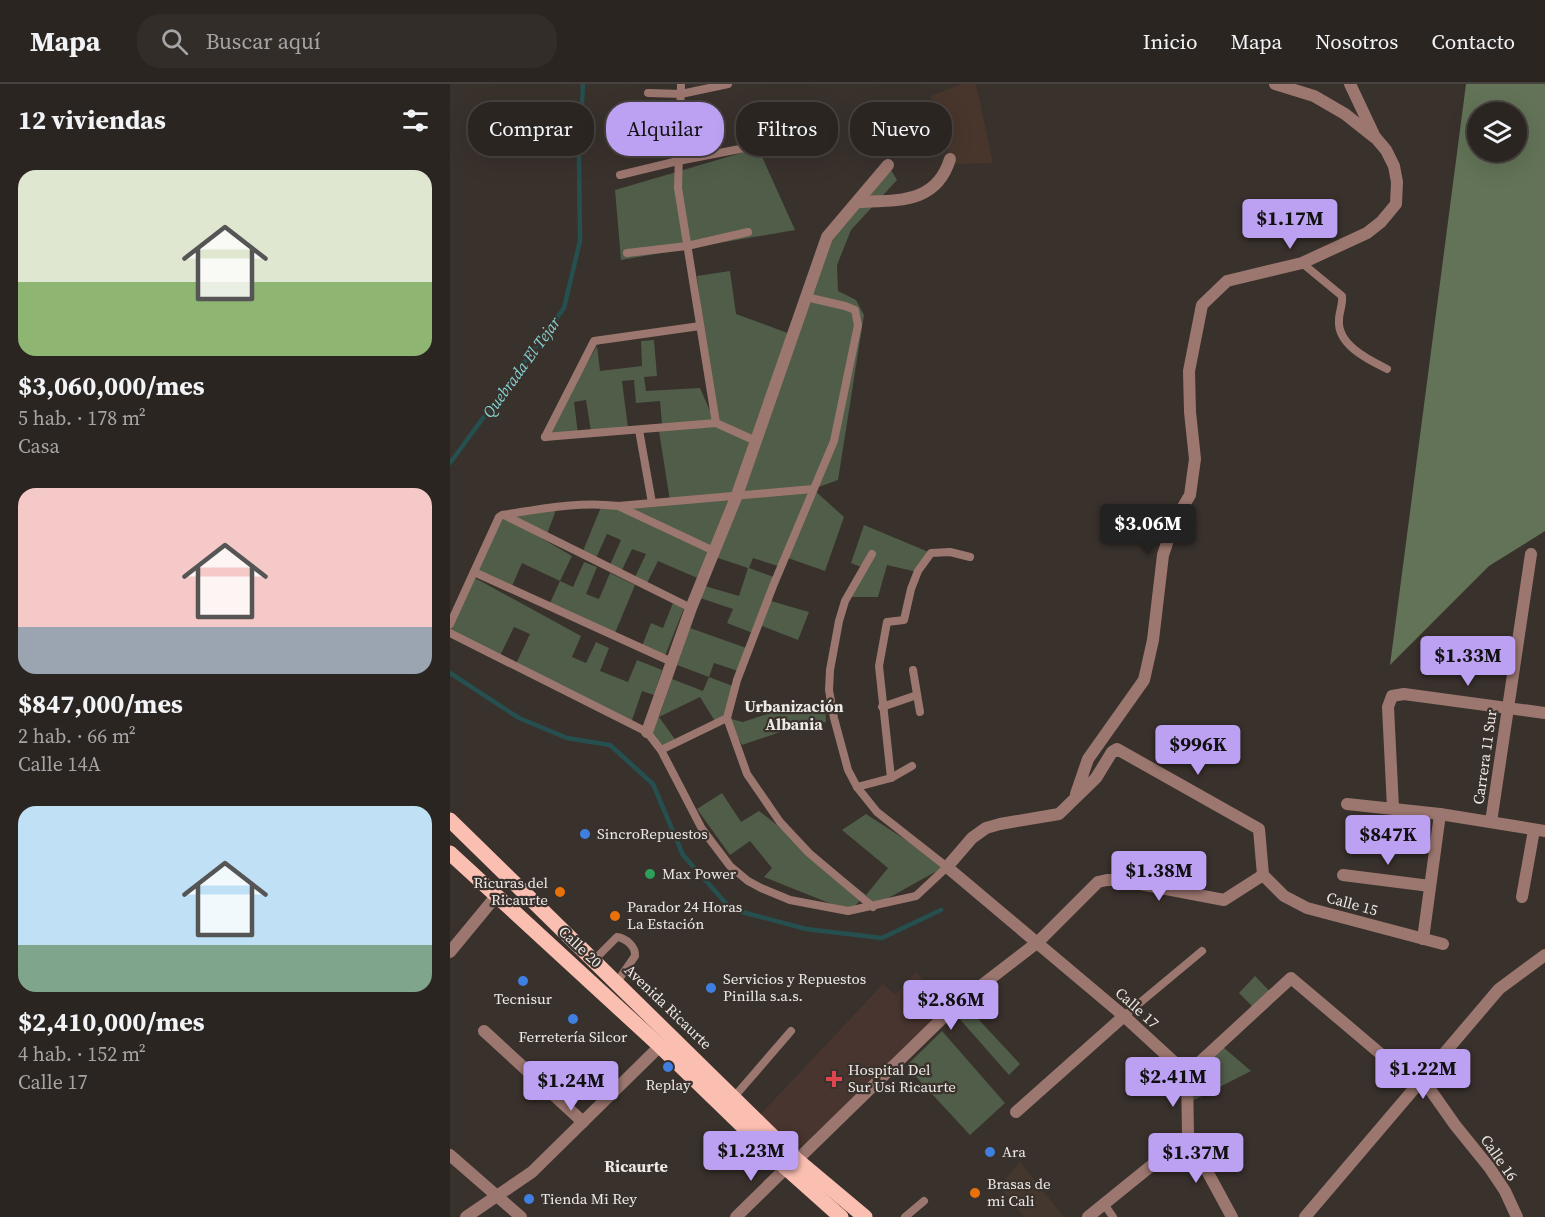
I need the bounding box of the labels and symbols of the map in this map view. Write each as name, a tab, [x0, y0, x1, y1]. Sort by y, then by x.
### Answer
pin: $1.17M	[1241, 199, 1339, 250]
water label: Quebrada El Tejar	[477, 312, 565, 422]
pin: $3.06M	[1099, 504, 1197, 555]
pin: $1.33M	[1419, 636, 1517, 687]
district label: Urbanización Albania	[744, 695, 844, 735]
street label: Carrera 11 Sur	[1467, 707, 1502, 806]
pin: $996K	[1156, 725, 1240, 776]
pin: $847K	[1346, 815, 1430, 866]
place label: SincroRepuestos	[597, 823, 708, 844]
marker: SincroRepuestos	[578, 827, 592, 841]
pin: $1.38M	[1110, 851, 1208, 902]
place label: Max Power	[662, 863, 737, 884]
marker: Max Power	[643, 867, 657, 881]
place label: Ricuras del Ricaurte	[473, 872, 549, 910]
marker: Ricuras del Ricaurte	[553, 885, 567, 899]
street label: Calle 15	[1324, 887, 1380, 920]
place label: Parador 24 Horas La Estación	[627, 896, 742, 934]
marker: Parador 24 Horas La Estación	[608, 909, 622, 923]
street label: Calle 20	[554, 921, 607, 972]
street label: Avenida Ricaurte	[620, 959, 717, 1054]
place label: Servicios y Repuestos Pinilla s.a.s.	[723, 968, 866, 1006]
marker: Tecnisur	[516, 974, 530, 988]
pin: $2.86M	[902, 980, 1000, 1031]
marker: Servicios y Repuestos Pinilla s.a.s.	[704, 981, 718, 995]
street label: Calle 17	[1111, 982, 1164, 1033]
place label: Tecnisur	[494, 988, 553, 1009]
marker: Ferretería Silcor	[566, 1012, 580, 1026]
place label: Ferretería Silcor	[519, 1026, 628, 1047]
pin: $1.22M	[1374, 1049, 1472, 1100]
pin: $2.41M	[1124, 1057, 1222, 1108]
place label: Hospital Del Sur Usi Ricaurte	[848, 1059, 956, 1097]
marker: Replay	[661, 1060, 675, 1074]
pin: $1.24M	[522, 1061, 620, 1112]
marker: Hospital Del Sur Usi Ricaurte	[825, 1070, 843, 1088]
place label: Replay	[645, 1074, 691, 1095]
street label: Calle 16	[1476, 1130, 1523, 1185]
pin: $1.23M	[702, 1131, 800, 1182]
pin: $1.37M	[1147, 1133, 1245, 1184]
place label: Ara	[1002, 1141, 1026, 1162]
marker: Ara	[983, 1145, 997, 1159]
district label: Ricaurte	[604, 1155, 668, 1177]
place label: Brasas de mi Cali	[987, 1173, 1051, 1211]
marker: Brasas de mi Cali	[968, 1186, 982, 1200]
place label: Tienda Mi Rey	[541, 1188, 637, 1209]
marker: Tienda Mi Rey	[522, 1192, 536, 1206]

